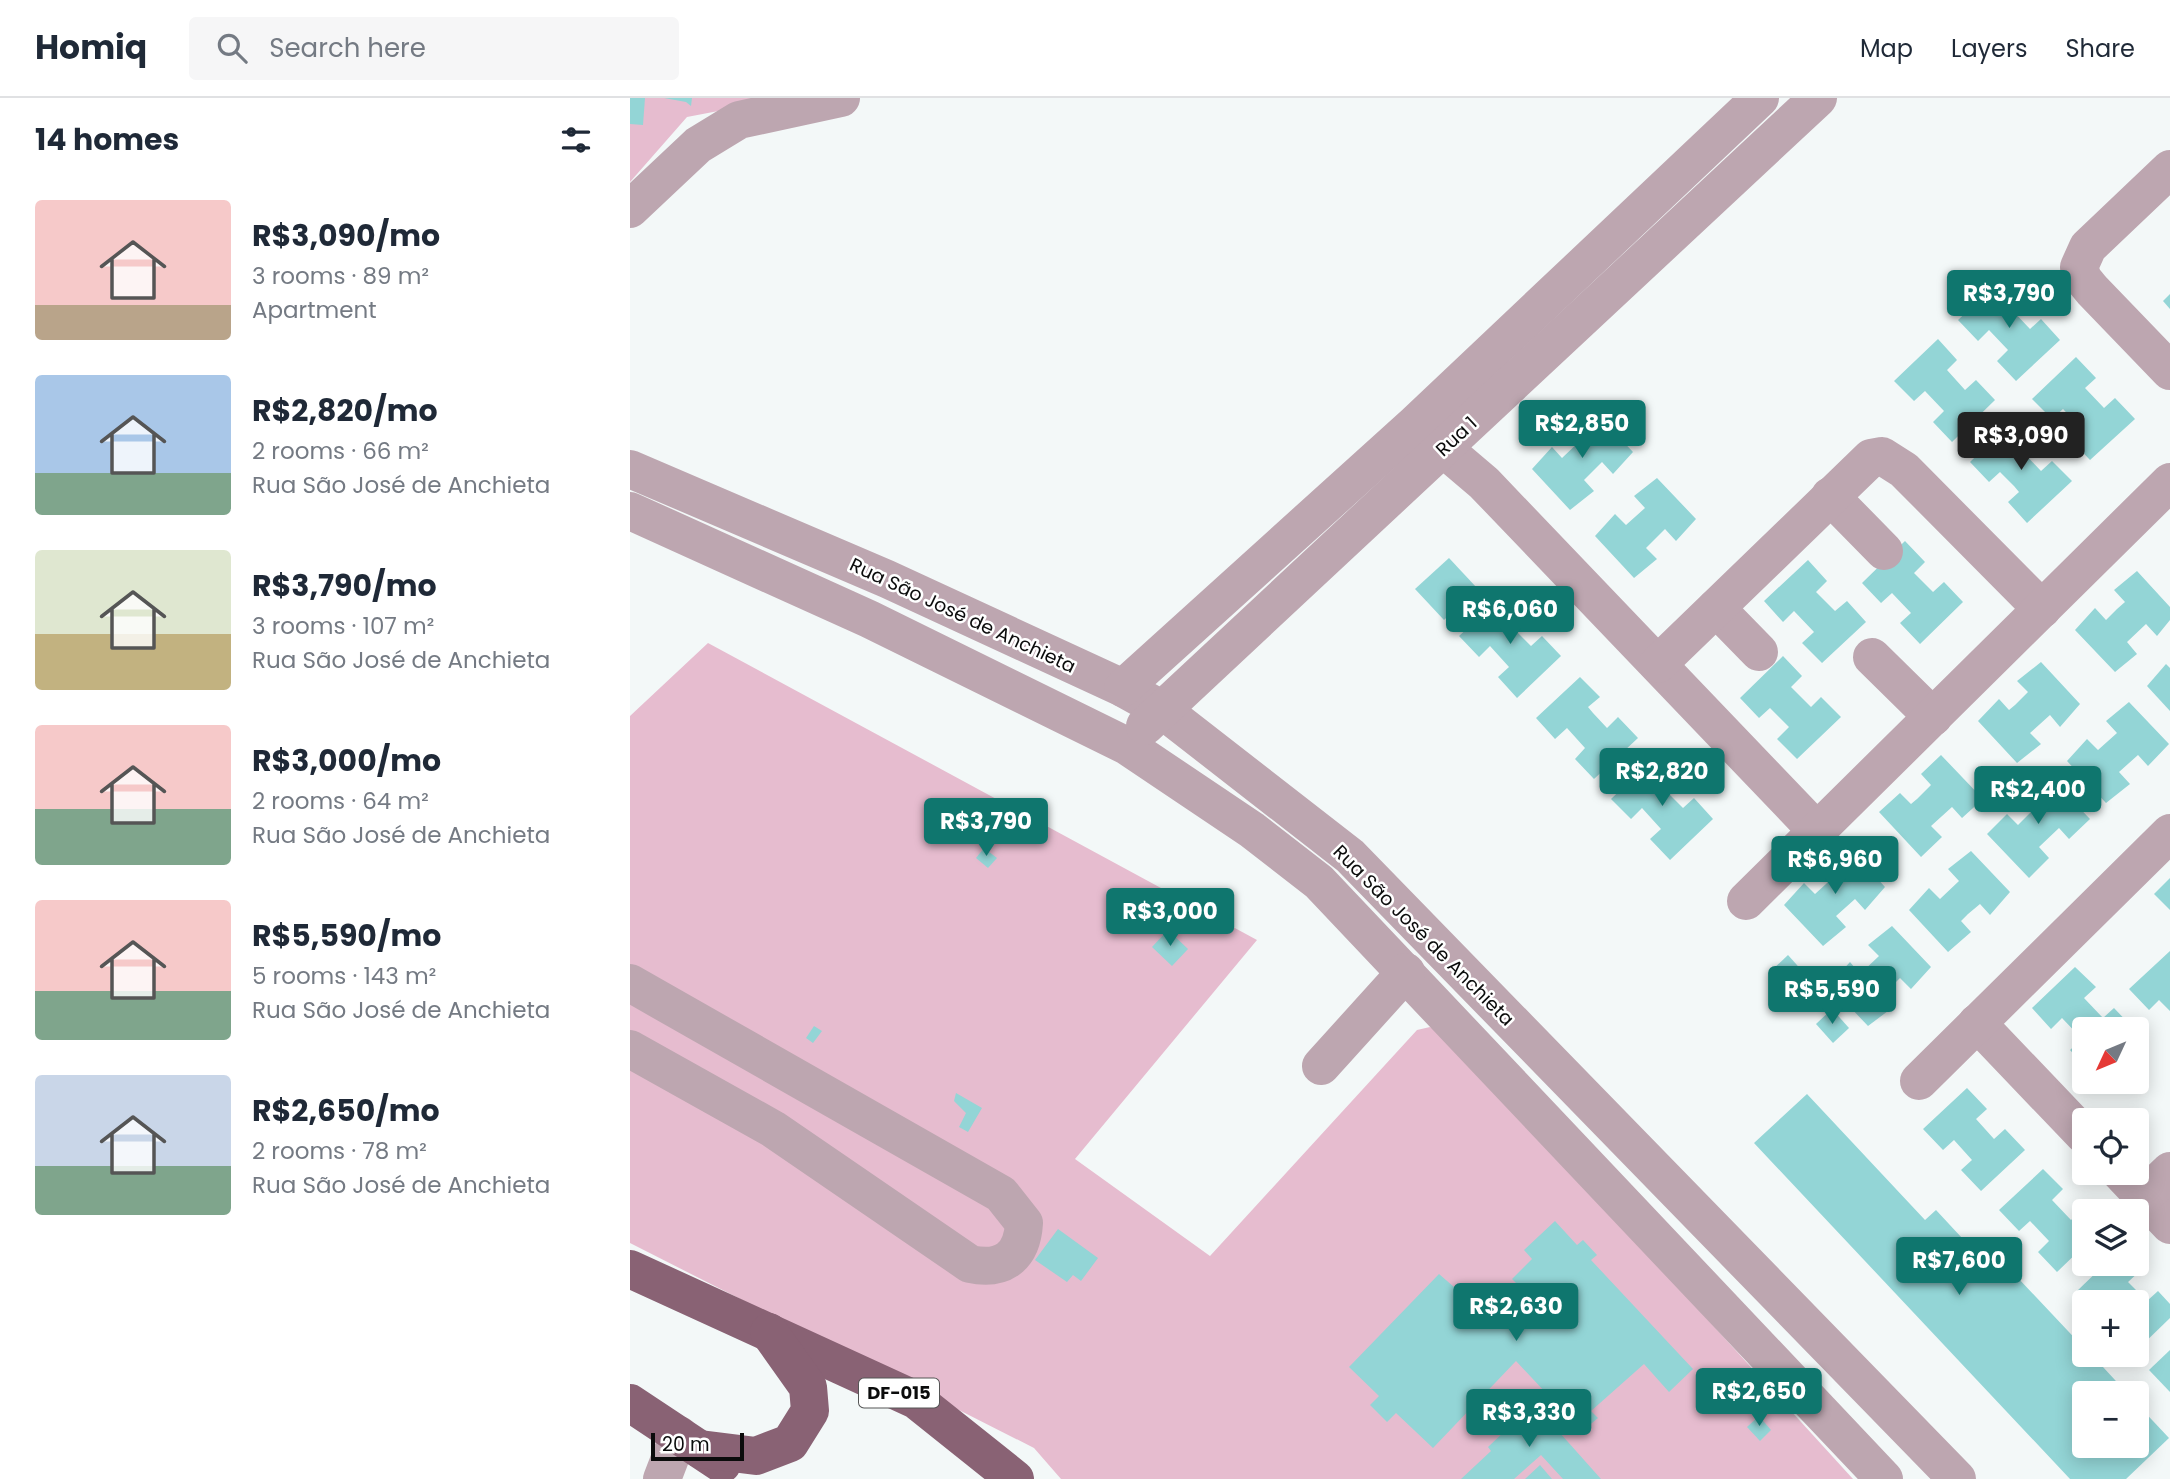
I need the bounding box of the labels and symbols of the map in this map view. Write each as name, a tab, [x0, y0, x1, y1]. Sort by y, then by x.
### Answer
pin: R$3,790	[1944, 271, 2074, 330]
pin: R$2,850	[1517, 400, 1647, 460]
street label: Rua 1	[1430, 410, 1483, 463]
pin: R$3,090	[1956, 412, 2086, 472]
street label: Rua São José de Anchieta	[845, 551, 1080, 680]
pin: R$6,060	[1445, 587, 1575, 646]
pin: R$2,820	[1597, 748, 1727, 808]
pin: R$2,400	[1973, 766, 2103, 826]
pin: R$3,790	[921, 798, 1051, 858]
pin: R$6,960	[1770, 836, 1900, 896]
street label: Rua São José de Anchieta	[1327, 839, 1520, 1032]
pin: R$3,000	[1105, 888, 1235, 948]
pin: R$5,590	[1767, 967, 1897, 1026]
north arrow	[2072, 1017, 2149, 1094]
pin: R$7,600	[1894, 1238, 2024, 1297]
pin: R$2,630	[1451, 1284, 1581, 1343]
pin: R$2,650	[1694, 1368, 1824, 1428]
road number: DF-015	[859, 1378, 939, 1408]
pin: R$3,330	[1464, 1390, 1594, 1449]
scale bar	[651, 1430, 744, 1462]

